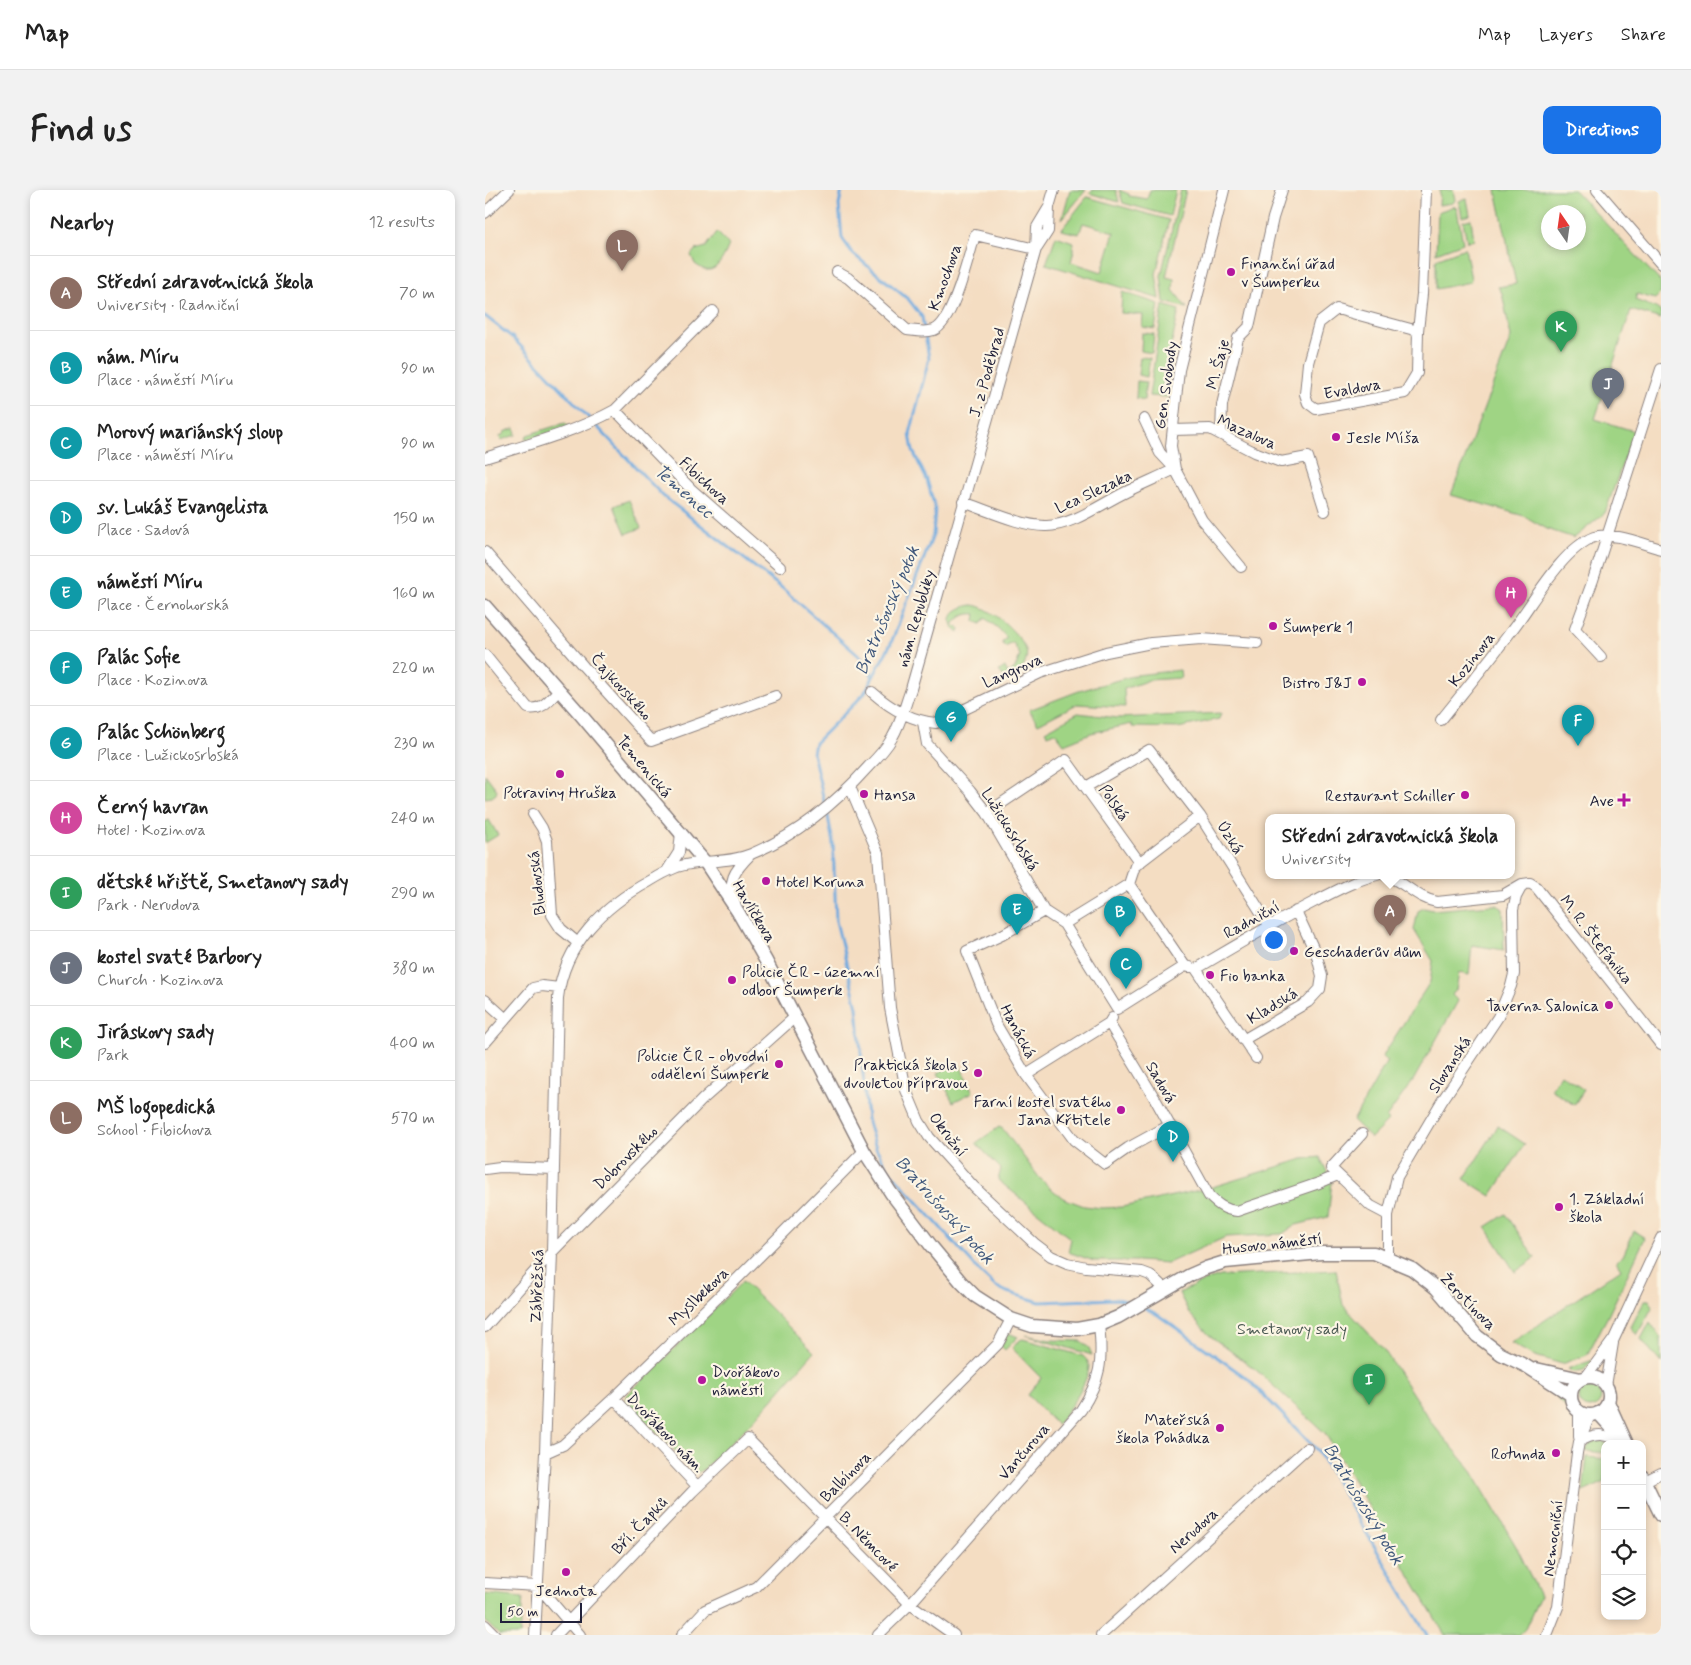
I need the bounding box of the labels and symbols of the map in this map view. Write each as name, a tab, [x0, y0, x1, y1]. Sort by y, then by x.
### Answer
north arrow	[1541, 205, 1586, 250]
pin: L	[606, 230, 638, 271]
street label: Kmochova	[924, 241, 967, 314]
place label: Finanční úřad v Šumperku	[1241, 254, 1335, 293]
marker: Finanční úřad v Šumperku	[1225, 266, 1237, 278]
pin: K	[1545, 311, 1577, 352]
street label: J. z Poděbrad	[965, 325, 1010, 420]
street label: M. Šaje	[1202, 337, 1235, 392]
street label: Gen. Svobody	[1150, 340, 1183, 431]
pin: J	[1592, 368, 1624, 409]
street label: Evaldova	[1322, 374, 1382, 405]
street label: Mazalova	[1214, 410, 1279, 455]
place label: Jesle Míša	[1346, 428, 1419, 449]
marker: Jesle Míša	[1330, 431, 1342, 443]
street label: Fibichova	[674, 452, 734, 510]
water label: Temenec	[649, 459, 719, 525]
street label: Lea Slezaka	[1052, 465, 1136, 519]
water label: Bratrušovský potok	[850, 542, 926, 679]
street label: nám. Republiky	[893, 567, 940, 670]
pin: H	[1495, 577, 1527, 618]
place label: Šumperk 1	[1283, 617, 1353, 638]
marker: Šumperk 1	[1267, 620, 1279, 632]
street label: Kozinova	[1444, 628, 1500, 692]
street label: Čajkovského	[585, 649, 657, 725]
street label: Langrova	[979, 649, 1046, 695]
place label: Bistro J&J	[1282, 673, 1352, 694]
marker: Bistro J&J	[1356, 676, 1368, 688]
pin: G	[935, 701, 967, 742]
pin: F	[1562, 705, 1594, 746]
street label: Temenická	[611, 731, 676, 803]
marker: Potraviny Hruška	[554, 768, 566, 780]
street label: Polská	[1094, 780, 1134, 825]
place label: Potraviny Hruška	[503, 783, 617, 804]
street label: Lužickosrbská	[976, 784, 1044, 875]
place label: Hansa	[874, 785, 916, 806]
place label: Restaurant Schiller	[1325, 786, 1456, 807]
marker: Hansa	[858, 788, 870, 800]
marker: Restaurant Schiller	[1459, 789, 1471, 801]
place label: Ave	[1590, 791, 1614, 812]
marker: Ave	[1618, 794, 1630, 806]
street label: Úzká	[1211, 817, 1248, 859]
street label: Bludovská	[524, 849, 551, 916]
place label: Hotel Koruna	[776, 872, 865, 893]
marker: Hotel Koruna	[760, 875, 772, 887]
street label: Havlíčkova	[727, 877, 781, 947]
street label: M. R. Štefánika	[1554, 891, 1637, 989]
pin: E	[1001, 894, 1033, 935]
pin: A	[1374, 895, 1406, 936]
pin: B	[1104, 896, 1136, 937]
street label: Radniční	[1220, 896, 1283, 944]
your location	[1261, 927, 1287, 953]
place label: Geschaderův dům	[1304, 942, 1422, 963]
marker: Geschaderův dům	[1288, 945, 1300, 957]
pin: C	[1110, 948, 1142, 989]
place label: Policie ČR - územní odbor Šumperk	[742, 962, 880, 1001]
place label: Fio banka	[1220, 966, 1285, 987]
marker: Fio banka	[1204, 969, 1216, 981]
marker: Policie ČR - územní odbor Šumperk	[726, 974, 738, 986]
street label: Kladská	[1244, 983, 1302, 1030]
place label: Taverna Salonica	[1486, 996, 1599, 1017]
marker: Taverna Salonica	[1603, 999, 1615, 1011]
street label: Hanácká	[995, 1001, 1041, 1062]
street label: Slovanská	[1424, 1032, 1477, 1097]
place label: Policie ČR - obvodní oddělení Šumperk	[637, 1046, 769, 1085]
place label: Praktická škola s dvouletou přípravou	[844, 1055, 968, 1094]
marker: Policie ČR - obvodní oddělení Šumperk	[773, 1058, 785, 1070]
street label: Sadová	[1140, 1058, 1181, 1108]
marker: Praktická škola s dvouletou přípravou	[972, 1067, 984, 1079]
place label: Farní kostel svatého Jana Křtitele	[974, 1092, 1111, 1131]
marker: Farní kostel svatého Jana Křtitele	[1115, 1104, 1127, 1116]
street label: Okružní	[924, 1108, 972, 1162]
street label: Dobrovského	[589, 1121, 663, 1195]
pin: D	[1157, 1121, 1189, 1162]
water label: Bratrušovský potok	[889, 1151, 999, 1270]
place label: 1. Základní škola	[1569, 1189, 1644, 1228]
marker: 1. Základní škola	[1553, 1201, 1565, 1213]
street label: Husovo náměstí	[1221, 1229, 1323, 1260]
street label: Zábřežská	[526, 1249, 549, 1323]
street label: Myslbekova	[664, 1263, 734, 1331]
street label: Žerotínova	[1435, 1269, 1501, 1335]
park label: Smetanovy sady	[1237, 1319, 1347, 1340]
place label: Dvořákovo náměstí	[712, 1362, 780, 1401]
pin: I	[1353, 1364, 1385, 1405]
marker: Dvořákovo náměstí	[696, 1374, 708, 1386]
street label: Dvořákovo nám.	[621, 1388, 709, 1478]
place label: Mateřská škola Pohádka	[1116, 1410, 1210, 1449]
street label: Vančurova	[994, 1419, 1055, 1485]
marker: Mateřská škola Pohádka	[1214, 1422, 1226, 1434]
water label: Bratrušovský potok	[1317, 1439, 1409, 1570]
place label: Rotunda	[1491, 1444, 1546, 1465]
street label: Balbínova	[816, 1447, 876, 1507]
marker: Rotunda	[1550, 1447, 1562, 1459]
street label: Bří. Čapků	[607, 1493, 673, 1559]
street label: Nemocniční	[1538, 1499, 1569, 1578]
street label: Nerudova	[1165, 1504, 1223, 1559]
street label: B. Němcové	[834, 1507, 902, 1577]
marker: Jednota	[560, 1566, 572, 1578]
place label: Jednota	[535, 1581, 597, 1602]
scale bar	[500, 1600, 583, 1623]

